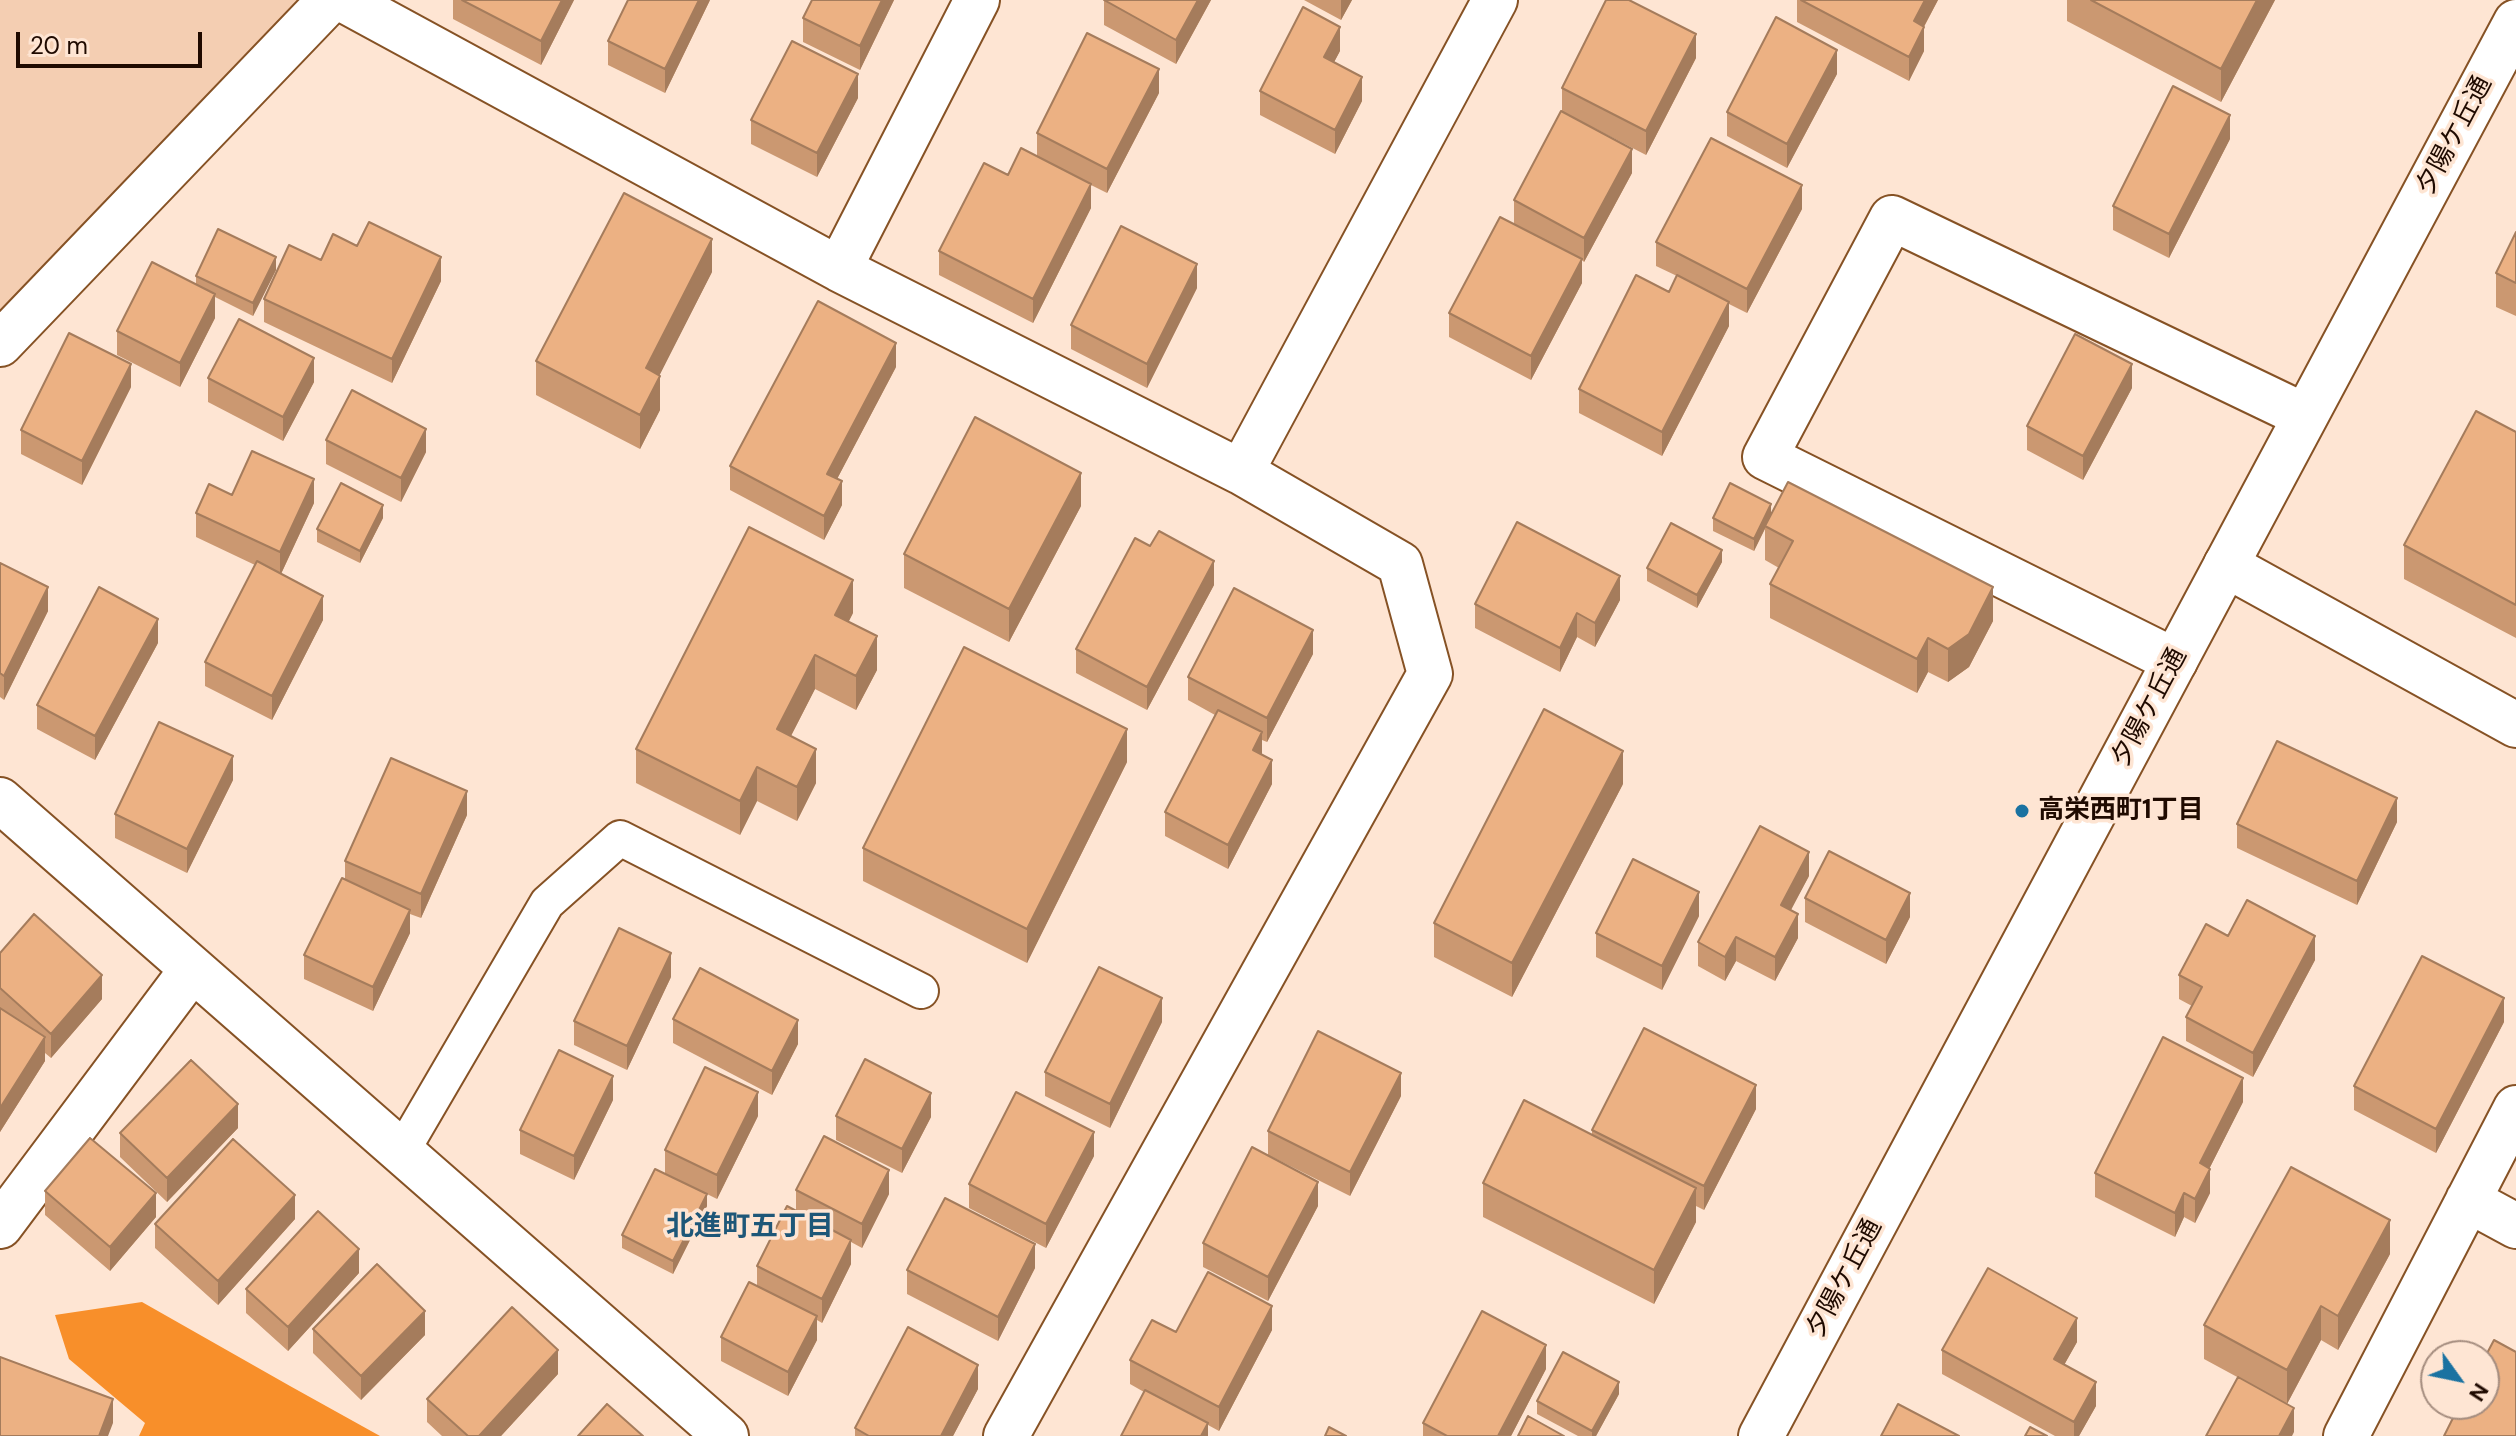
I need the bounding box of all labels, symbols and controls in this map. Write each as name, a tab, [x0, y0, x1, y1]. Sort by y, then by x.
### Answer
scale bar	[20, 16, 206, 66]
text: 20 m	[30, 30, 88, 61]
street label: 夕陽ケ丘通	[2411, 71, 2499, 201]
street label: 夕陽ケ丘通	[2106, 643, 2194, 773]
place label: 高栄西町1丁目	[2038, 795, 2203, 827]
marker: 高栄西町1丁目	[2013, 802, 2031, 820]
district label: 北進町五丁目	[666, 1211, 834, 1245]
street label: 夕陽ケ丘通	[1801, 1214, 1889, 1344]
north arrow	[2420, 1340, 2500, 1420]
text: N	[2462, 1378, 2495, 1407]

